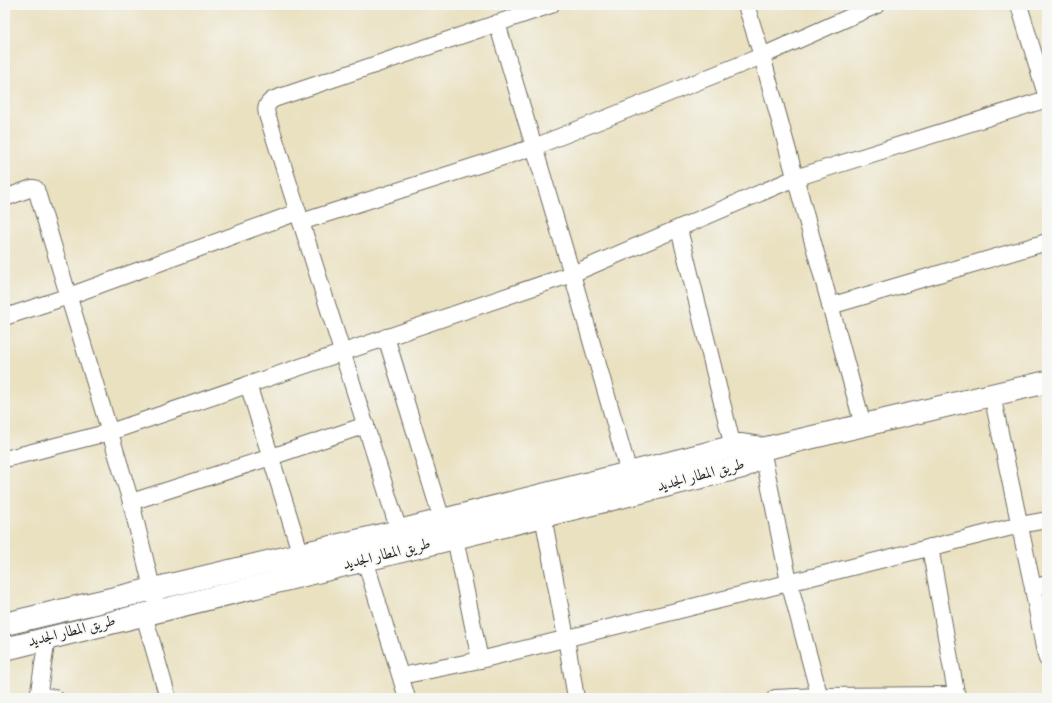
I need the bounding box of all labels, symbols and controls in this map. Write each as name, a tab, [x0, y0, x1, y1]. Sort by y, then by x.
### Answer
street label: طريق المطار الجديد	[655, 454, 747, 498]
street label: طريق المطار الجديد	[341, 534, 433, 576]
street label: طريق المطار الجديد	[26, 611, 118, 653]

